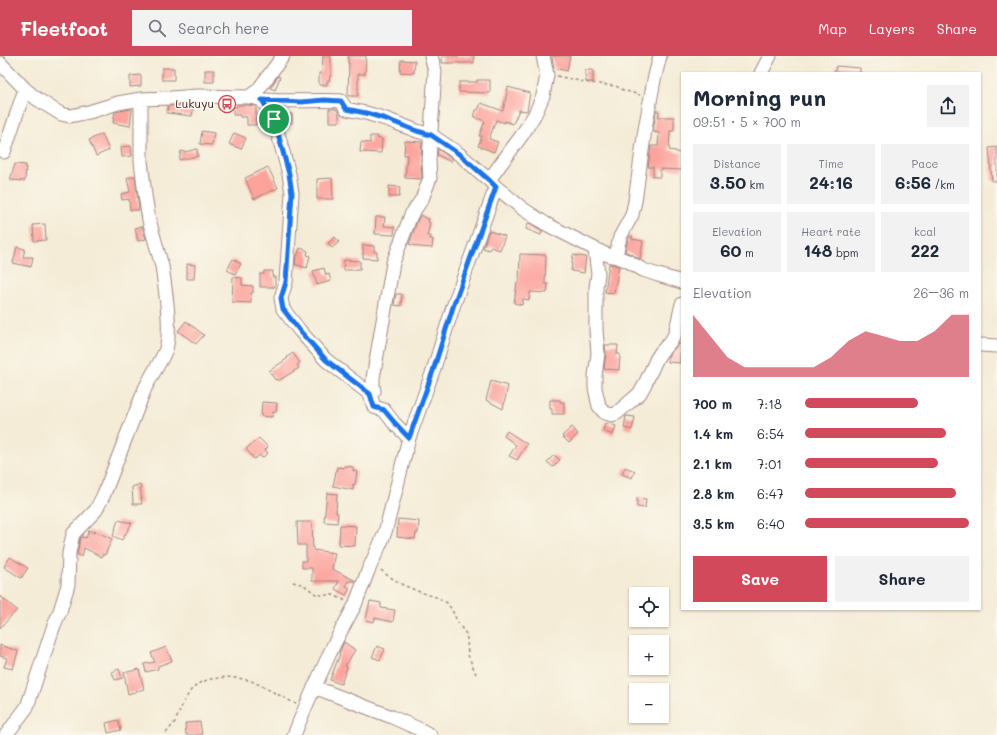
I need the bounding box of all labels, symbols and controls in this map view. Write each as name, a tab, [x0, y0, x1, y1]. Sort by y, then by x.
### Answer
search box	[132, 10, 412, 46]
text: Fleetfoot	[20, 16, 108, 41]
icon: search	[146, 17, 168, 39]
text: Search here	[178, 18, 269, 38]
text: Map	[818, 19, 847, 38]
text: Layers	[869, 19, 915, 38]
text: Share	[937, 19, 977, 38]
text: Morning run	[693, 83, 826, 112]
button: share	[927, 85, 969, 127]
bus stop icon: Lukuyu	[217, 94, 237, 114]
place label: Lukuyu	[175, 95, 214, 111]
pin	[257, 102, 291, 136]
icon: arrive	[263, 108, 285, 130]
text: 09:51 · 5 × 700 m	[693, 113, 801, 130]
text: Distance	[713, 156, 761, 171]
text: Time	[818, 156, 844, 171]
text: Pace	[912, 156, 938, 171]
text: 3.50	[710, 171, 746, 193]
text: 24:16	[809, 171, 853, 193]
text: 6:56	[895, 171, 931, 193]
text: km	[746, 177, 764, 192]
text: /km	[931, 177, 955, 192]
text: Elevation	[712, 224, 762, 239]
text: Heart rate	[801, 224, 861, 239]
text: kcal	[914, 224, 936, 239]
text: 60	[720, 239, 741, 261]
text: 148	[804, 239, 832, 261]
text: 222	[911, 239, 939, 261]
text: m	[741, 245, 754, 260]
text: bpm	[832, 245, 858, 260]
text: Elevation	[693, 284, 751, 301]
text: 26–36 m	[913, 284, 969, 301]
text: 700 m	[693, 395, 732, 412]
text: 7:18	[757, 395, 782, 412]
text: 1.4 km	[693, 425, 733, 442]
text: 6:54	[757, 425, 784, 442]
text: 2.1 km	[693, 455, 732, 472]
text: 7:01	[757, 455, 782, 472]
text: 2.8 km	[693, 485, 734, 502]
text: 6:47	[757, 485, 784, 502]
text: 3.5 km	[693, 515, 734, 532]
text: 6:40	[757, 515, 785, 532]
button: Save	[693, 556, 827, 602]
button: Share	[835, 556, 969, 602]
map controls	[629, 587, 669, 723]
button: locate	[629, 587, 669, 627]
button: +	[629, 635, 669, 675]
button: −	[629, 683, 669, 723]

